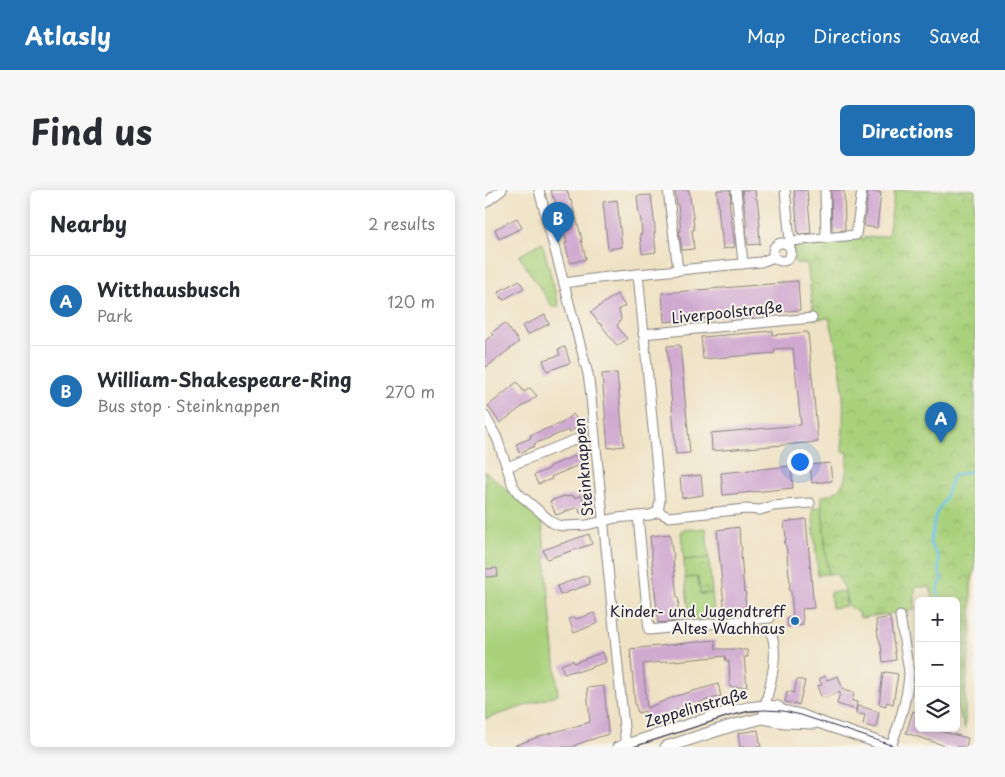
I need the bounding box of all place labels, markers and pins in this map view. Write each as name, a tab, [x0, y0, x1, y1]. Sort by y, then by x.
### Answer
pin: B	[542, 202, 574, 243]
pin: A	[925, 402, 957, 443]
place label: Kinder- und Jugendtreff Altes Wachhaus	[610, 599, 786, 639]
marker: Kinder- und Jugendtreff Altes Wachhaus	[789, 615, 801, 627]

